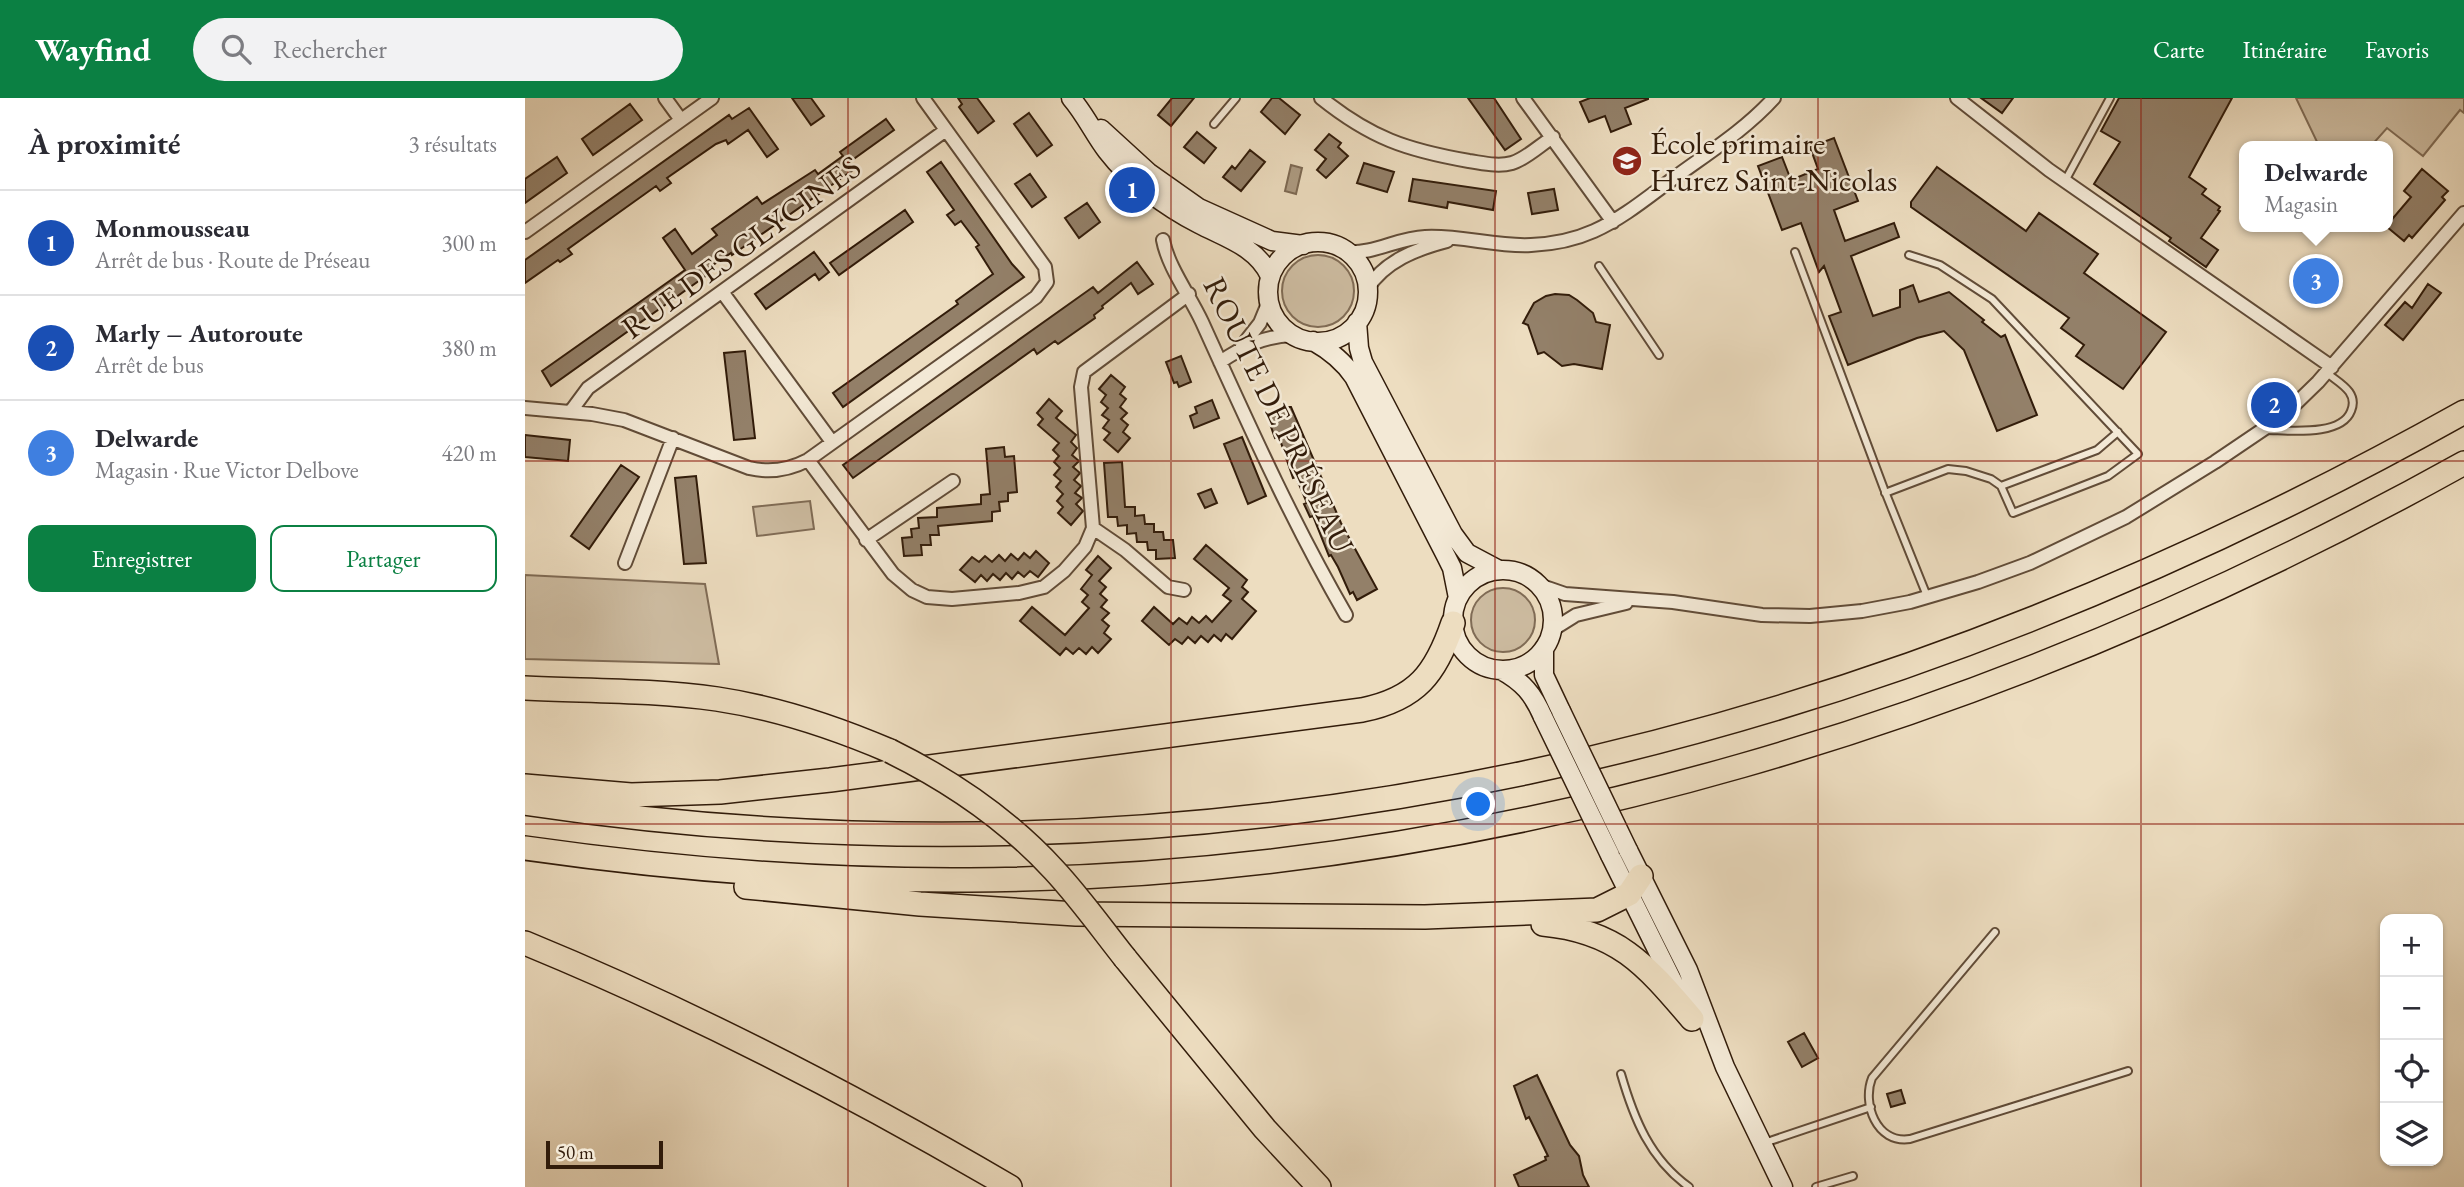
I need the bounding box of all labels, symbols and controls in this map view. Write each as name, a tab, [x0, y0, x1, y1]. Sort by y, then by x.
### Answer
search box	[193, 18, 683, 81]
text: Wayfind	[35, 28, 151, 71]
icon: search	[217, 30, 255, 68]
text: Rechercher	[273, 32, 387, 66]
text: Carte	[2153, 34, 2204, 65]
text: Itinéraire	[2242, 34, 2327, 65]
text: Favoris	[2365, 34, 2429, 65]
place label: École primaire Hurez Saint-Nicolas	[1650, 122, 1897, 201]
text: À proximité	[28, 124, 180, 163]
text: 3 résultats	[409, 129, 497, 159]
popup	[2239, 141, 2393, 232]
school or university icon: École primaire Hurez Saint-Nicolas	[1610, 144, 1644, 178]
street label: RUE DES GLYCINES	[613, 146, 869, 348]
text: Delwarde	[2264, 155, 2368, 189]
pin: 1	[1109, 164, 1155, 216]
text: Magasin	[2264, 189, 2338, 219]
text: Monmousseau	[95, 211, 250, 245]
text: 1	[45, 228, 57, 258]
text: 300 m	[441, 228, 497, 258]
text: Arrêt de bus · Route de Préseau	[95, 245, 370, 275]
pin: 3	[2293, 255, 2339, 307]
street label: ROUTE DE PRÉSEAU	[1194, 270, 1364, 561]
text: Marly – Autoroute	[95, 316, 303, 350]
text: 2	[45, 333, 57, 363]
text: 380 m	[441, 333, 497, 363]
text: Arrêt de bus	[95, 350, 204, 380]
pin: 2	[2251, 379, 2297, 431]
text: Delwarde	[95, 421, 198, 455]
text: 3	[45, 438, 57, 468]
text: 420 m	[441, 438, 497, 468]
text: Magasin · Rue Victor Delbove	[95, 455, 359, 485]
button: Enregistrer	[28, 525, 256, 592]
button: Partager	[270, 525, 497, 592]
your location	[1461, 787, 1495, 821]
map controls	[2380, 914, 2443, 1166]
button: +	[2380, 914, 2443, 977]
button: −	[2380, 977, 2443, 1040]
button: locate	[2380, 1040, 2443, 1103]
button: layers	[2380, 1103, 2443, 1166]
scale bar	[546, 1138, 663, 1170]
text: 50 m	[557, 1140, 594, 1165]

